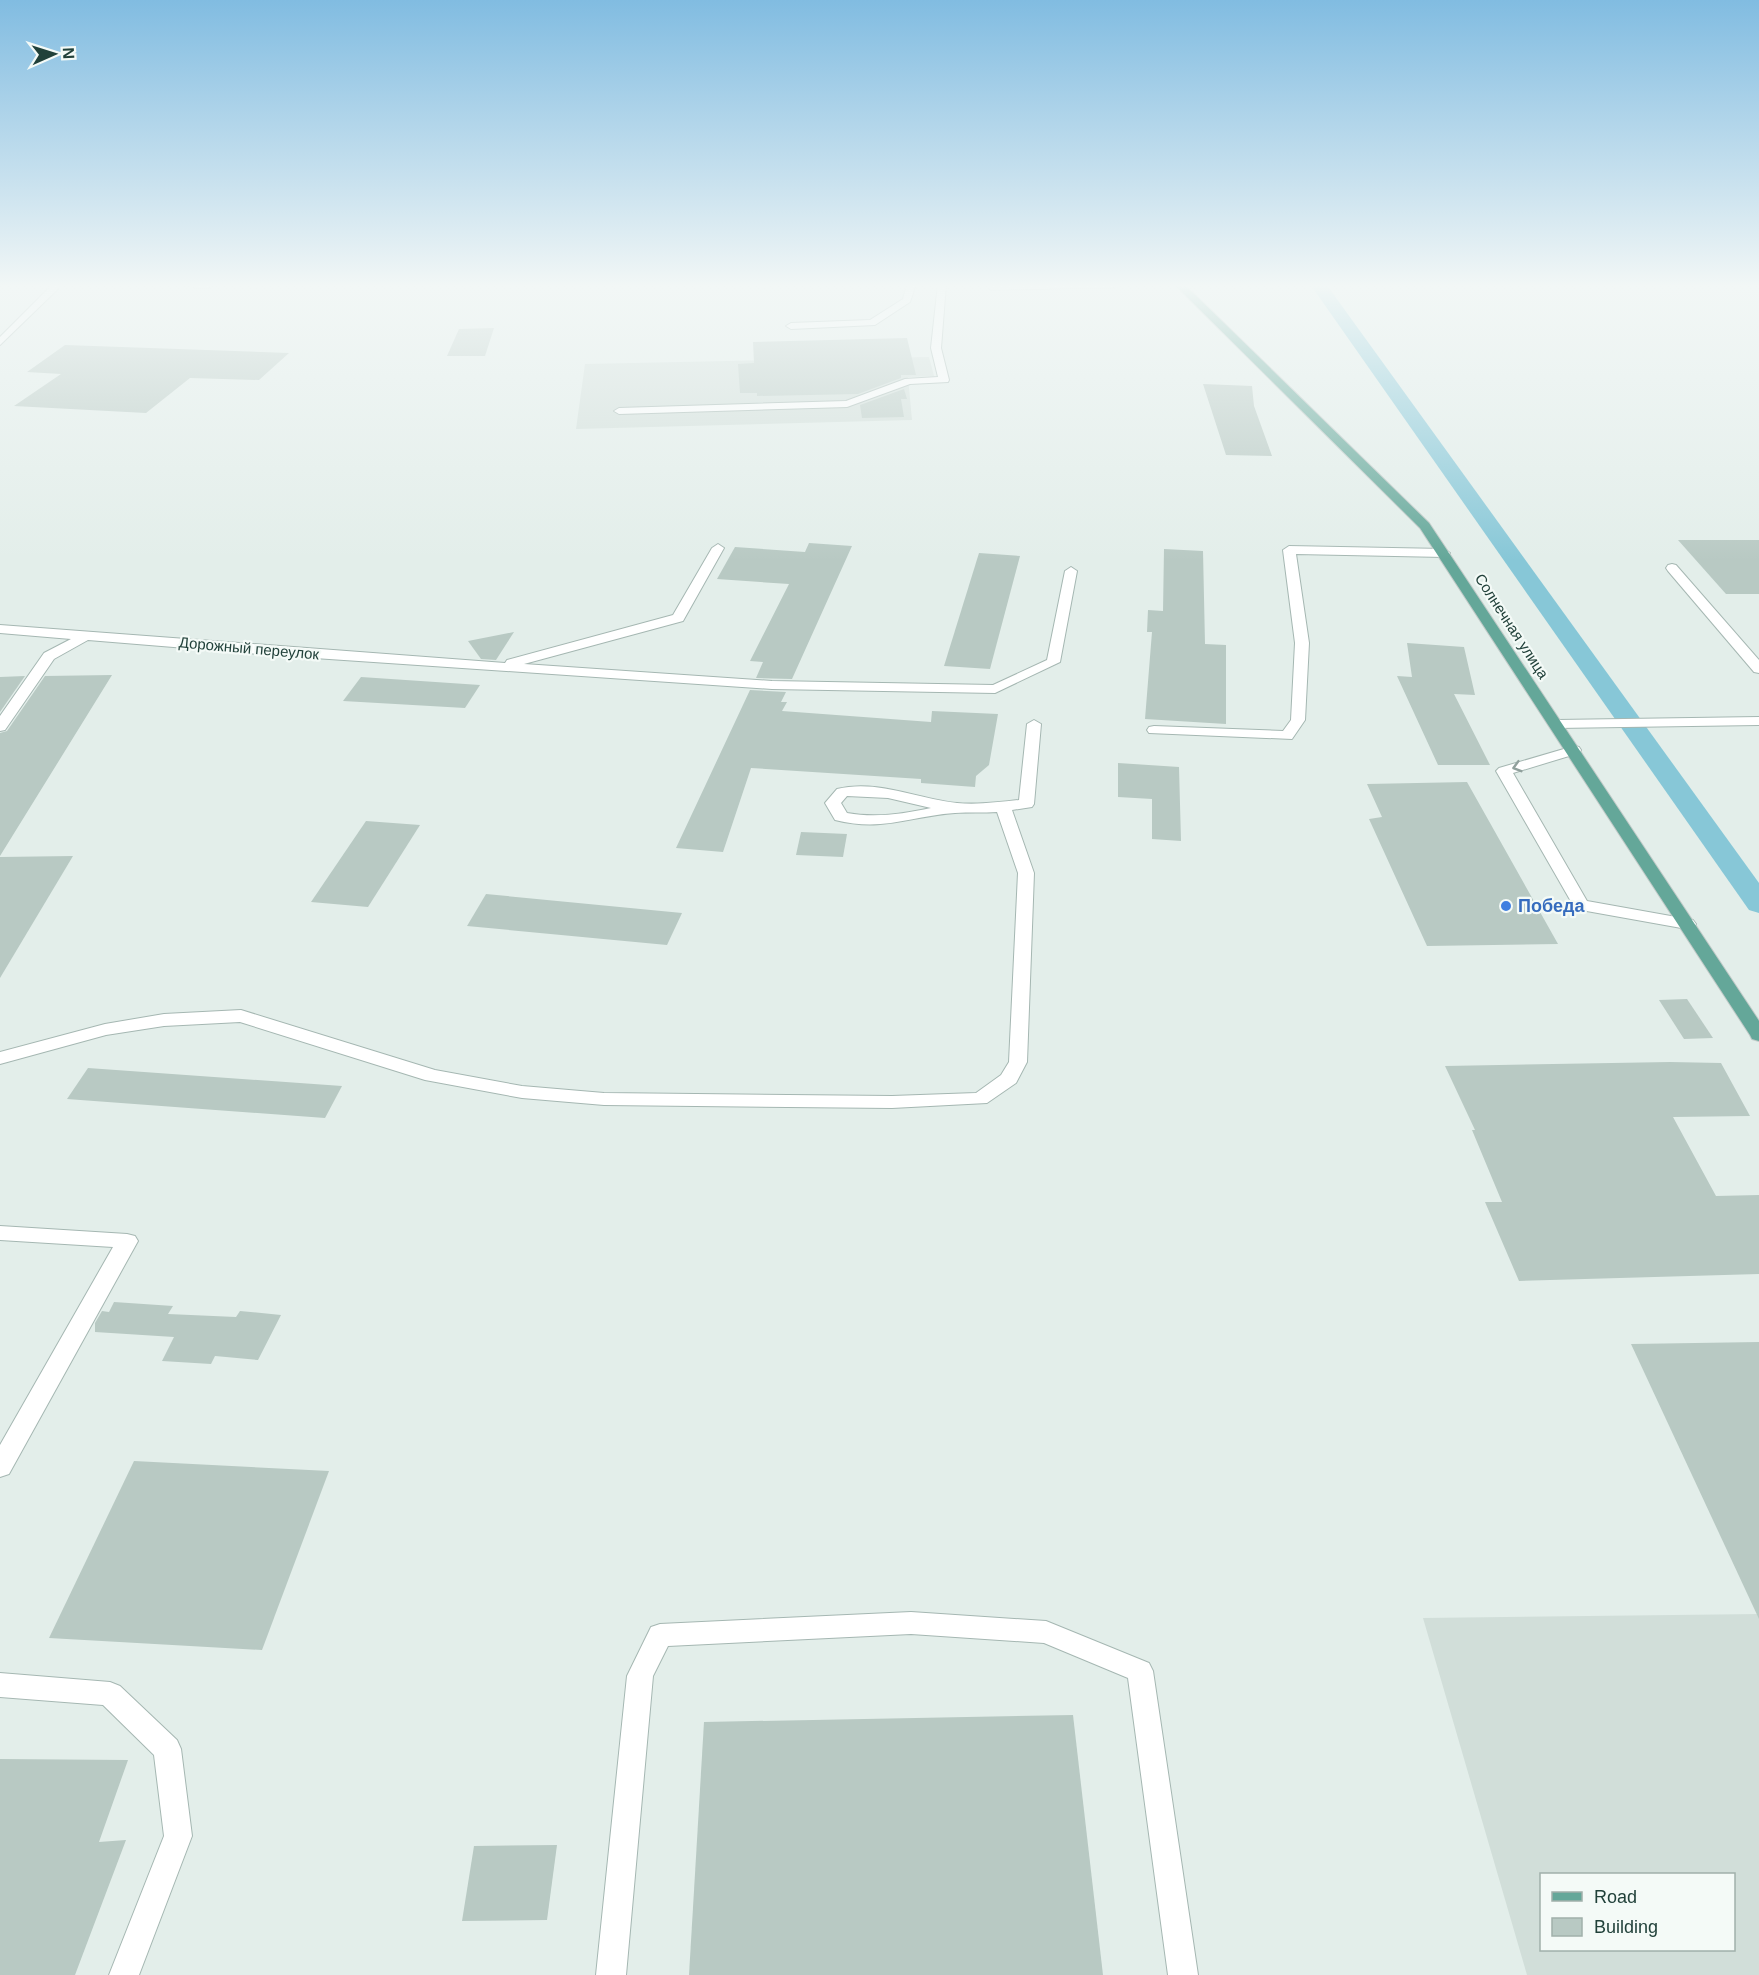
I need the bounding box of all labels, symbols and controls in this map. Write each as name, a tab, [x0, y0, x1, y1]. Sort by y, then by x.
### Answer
north arrow	[24, 24, 84, 84]
text: N	[60, 47, 77, 59]
street label: Солнечная улица	[1472, 570, 1553, 682]
street label: Дорожный переулок	[178, 633, 320, 663]
one-way arrow	[1512, 760, 1523, 772]
place label: Победа	[1518, 896, 1585, 916]
marker: Победа	[1499, 899, 1513, 913]
legend	[1540, 1873, 1735, 1951]
text: Road	[1594, 1887, 1637, 1907]
text: Building	[1594, 1917, 1658, 1937]

